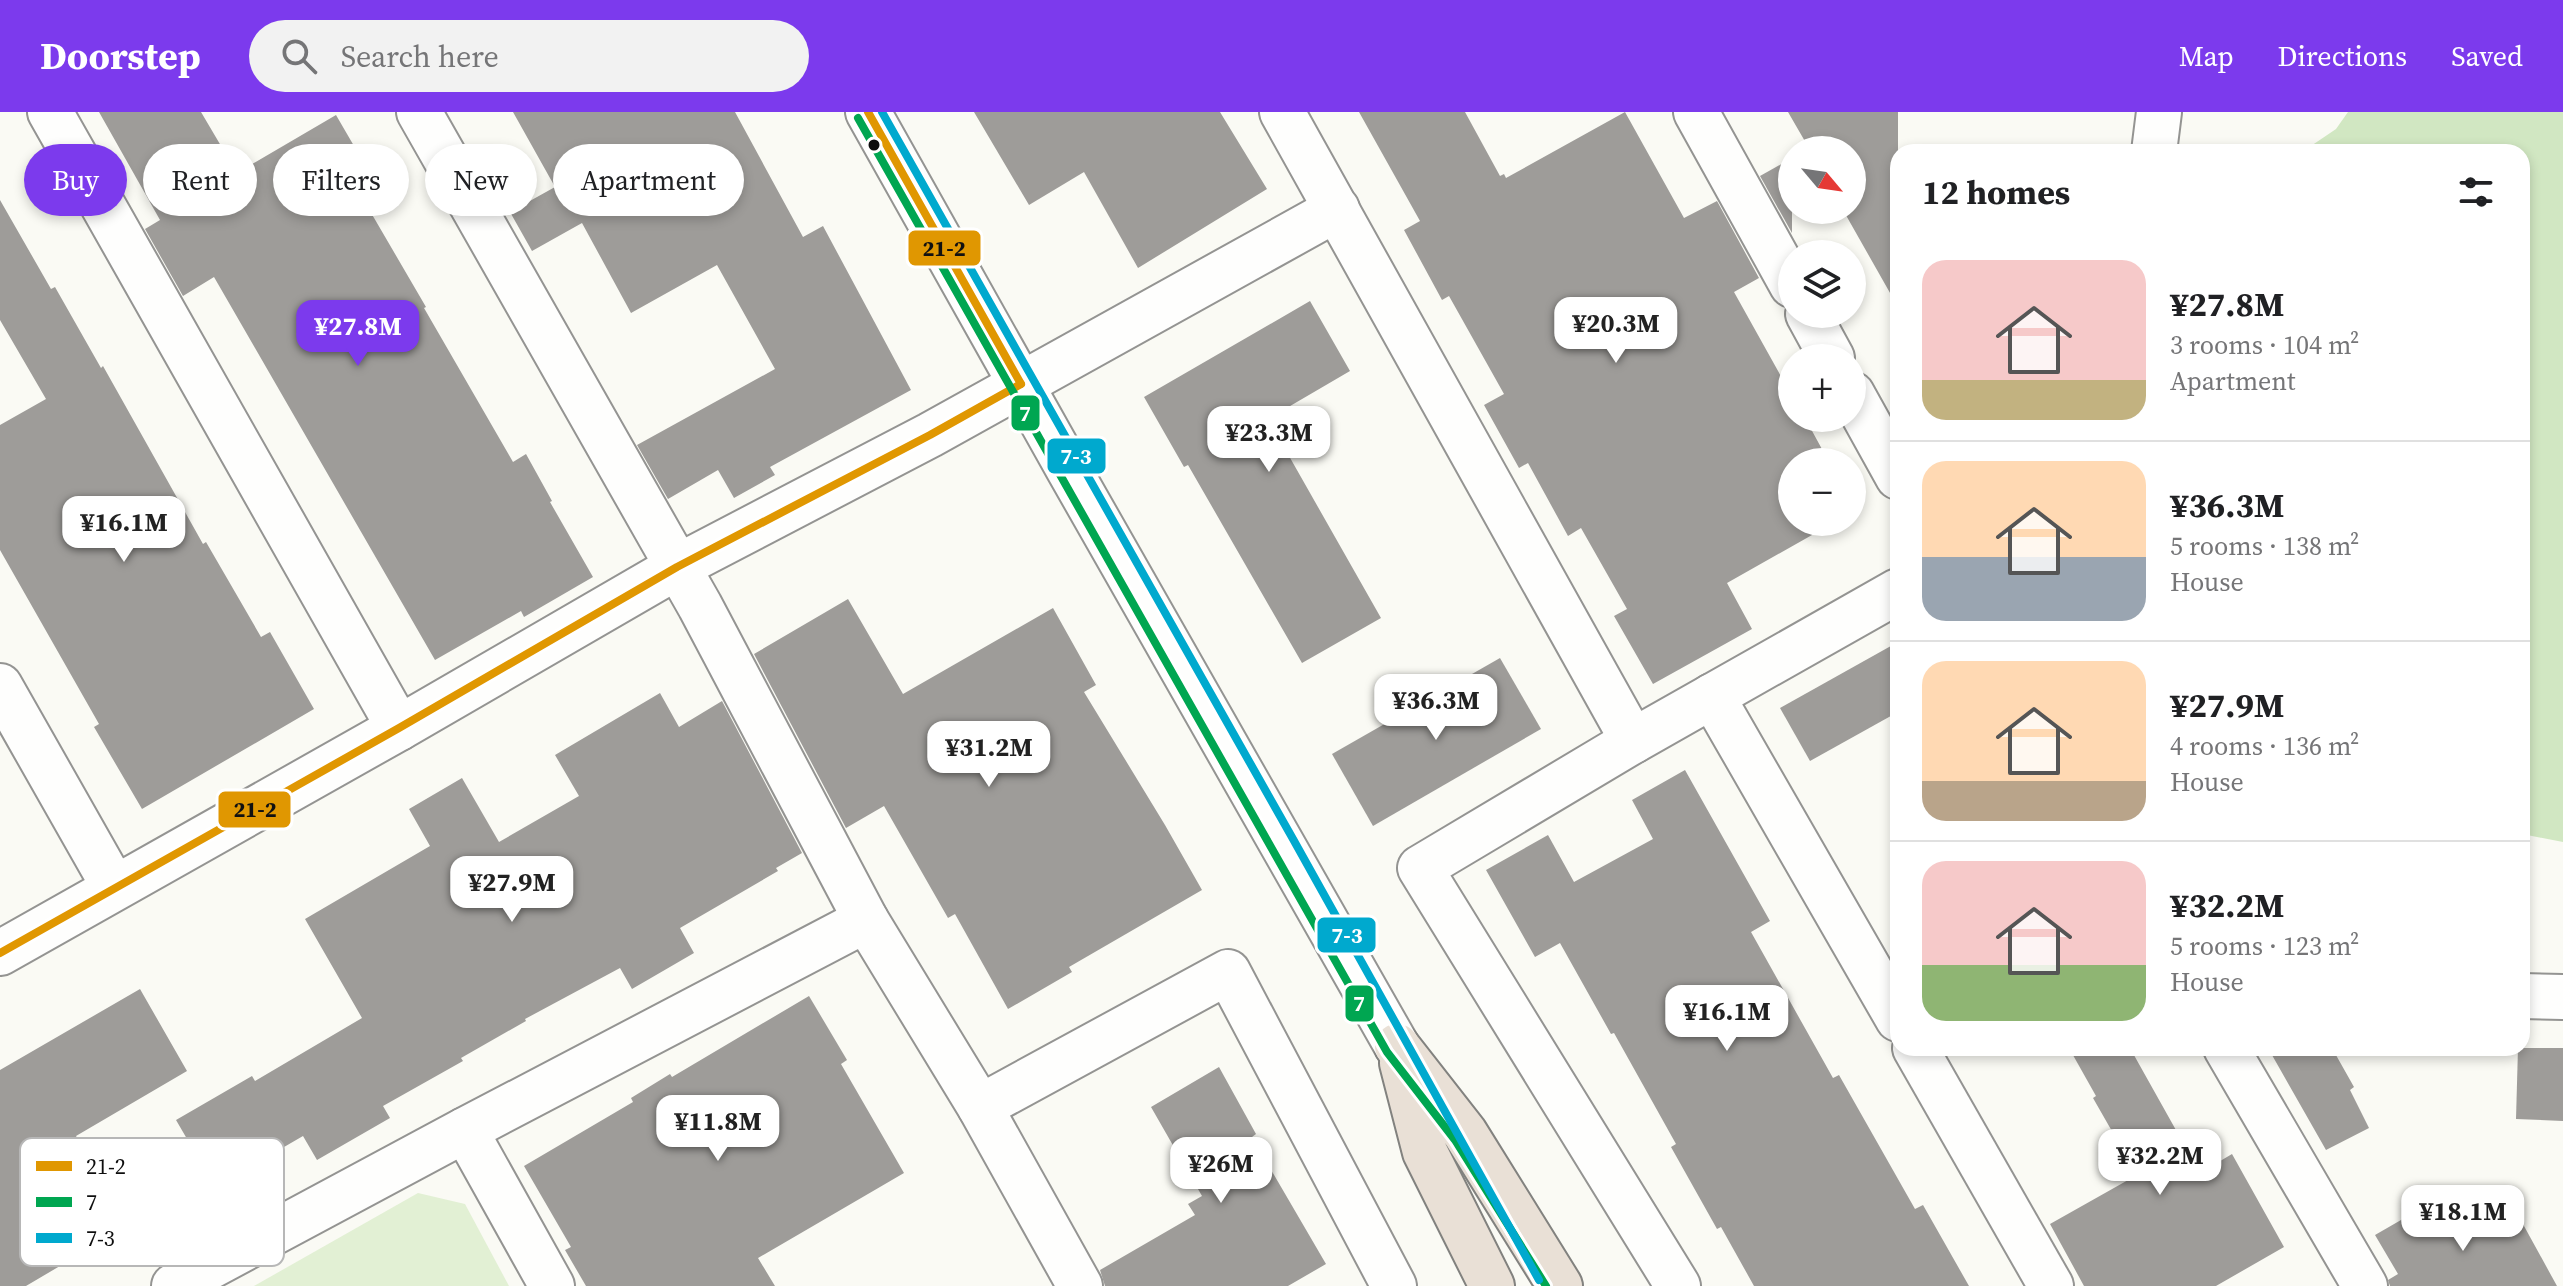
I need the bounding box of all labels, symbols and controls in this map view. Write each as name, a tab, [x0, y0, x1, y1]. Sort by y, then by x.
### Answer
search box	[249, 20, 809, 92]
text: Doorstep	[40, 30, 201, 82]
icon: search	[277, 34, 321, 78]
text: Search here	[341, 36, 499, 77]
text: Map	[2179, 37, 2234, 75]
text: Directions	[2278, 37, 2407, 75]
text: Saved	[2451, 37, 2523, 75]
north arrow	[1778, 136, 1866, 224]
map controls	[1778, 136, 1866, 536]
unlabelled marker	[866, 137, 882, 153]
chip: Buy	[24, 144, 127, 216]
chip: Rent	[143, 144, 257, 216]
chip: Filters	[273, 144, 409, 216]
chip: New	[425, 144, 537, 216]
chip: Apartment	[553, 144, 744, 216]
text: 12 homes	[1922, 169, 2070, 215]
icon: filters	[2454, 170, 2498, 214]
line badge: 21-2	[907, 229, 982, 267]
text: 21-2	[922, 233, 966, 263]
button: layers	[1778, 240, 1866, 328]
text: ¥27.8M	[2170, 281, 2284, 327]
icon: home	[1986, 292, 2082, 388]
pin: ¥20.3M	[1551, 297, 1681, 365]
pin: ¥27.8M	[293, 300, 423, 368]
text: ¥20.3M	[1572, 305, 1660, 341]
text: ¥27.8M	[314, 308, 402, 344]
text: 3 rooms · 104 m²	[2170, 327, 2359, 363]
button: +	[1778, 344, 1866, 432]
text: Apartment	[2170, 363, 2295, 399]
line badge: 7	[1010, 394, 1041, 432]
text: 7	[1019, 398, 1031, 428]
pin: ¥23.3M	[1204, 406, 1334, 474]
text: ¥23.3M	[1225, 414, 1313, 450]
line badge: 7-3	[1046, 437, 1107, 475]
text: 7-3	[1060, 441, 1092, 471]
button: −	[1778, 448, 1866, 536]
text: ¥36.3M	[2170, 482, 2284, 528]
icon: home	[1986, 493, 2082, 589]
pin: ¥16.1M	[59, 496, 189, 564]
text: ¥16.1M	[80, 504, 168, 540]
text: 5 rooms · 138 m²	[2170, 528, 2359, 564]
text: House	[2170, 564, 2244, 600]
pin: ¥36.3M	[1371, 674, 1501, 742]
text: ¥36.3M	[1392, 682, 1480, 718]
text: ¥27.9M	[2170, 682, 2284, 728]
icon: home	[1986, 693, 2082, 789]
pin: ¥31.2M	[924, 721, 1054, 789]
text: 4 rooms · 136 m²	[2170, 728, 2359, 764]
text: ¥31.2M	[945, 729, 1033, 765]
text: House	[2170, 764, 2244, 800]
line badge: 21-2	[217, 790, 292, 829]
text: 21-2	[233, 794, 277, 824]
pin: ¥27.9M	[447, 856, 577, 924]
text: ¥27.9M	[468, 864, 556, 900]
text: ¥32.2M	[2170, 882, 2284, 928]
icon: home	[1986, 893, 2082, 989]
line badge: 7-3	[1316, 916, 1377, 954]
text: 7-3	[1331, 920, 1363, 950]
text: 5 rooms · 123 m²	[2170, 928, 2359, 964]
text: House	[2170, 964, 2244, 1000]
line badge: 7	[1344, 984, 1375, 1023]
pin: ¥16.1M	[1662, 985, 1792, 1053]
text: 7	[1353, 988, 1365, 1018]
text: ¥16.1M	[1683, 993, 1771, 1029]
pin: ¥11.8M	[653, 1095, 783, 1163]
text: ¥11.8M	[674, 1103, 762, 1139]
pin: ¥32.2M	[2095, 1129, 2225, 1197]
pin: ¥26M	[1174, 1137, 1268, 1205]
text: ¥32.2M	[2116, 1137, 2204, 1173]
legend	[20, 1138, 284, 1266]
text: ¥26M	[1188, 1145, 1254, 1181]
text: 21-2	[86, 1151, 126, 1181]
pin: ¥18.1M	[2398, 1185, 2528, 1253]
text: 7	[86, 1187, 97, 1217]
text: ¥18.1M	[2419, 1193, 2507, 1229]
text: 7-3	[86, 1223, 115, 1253]

